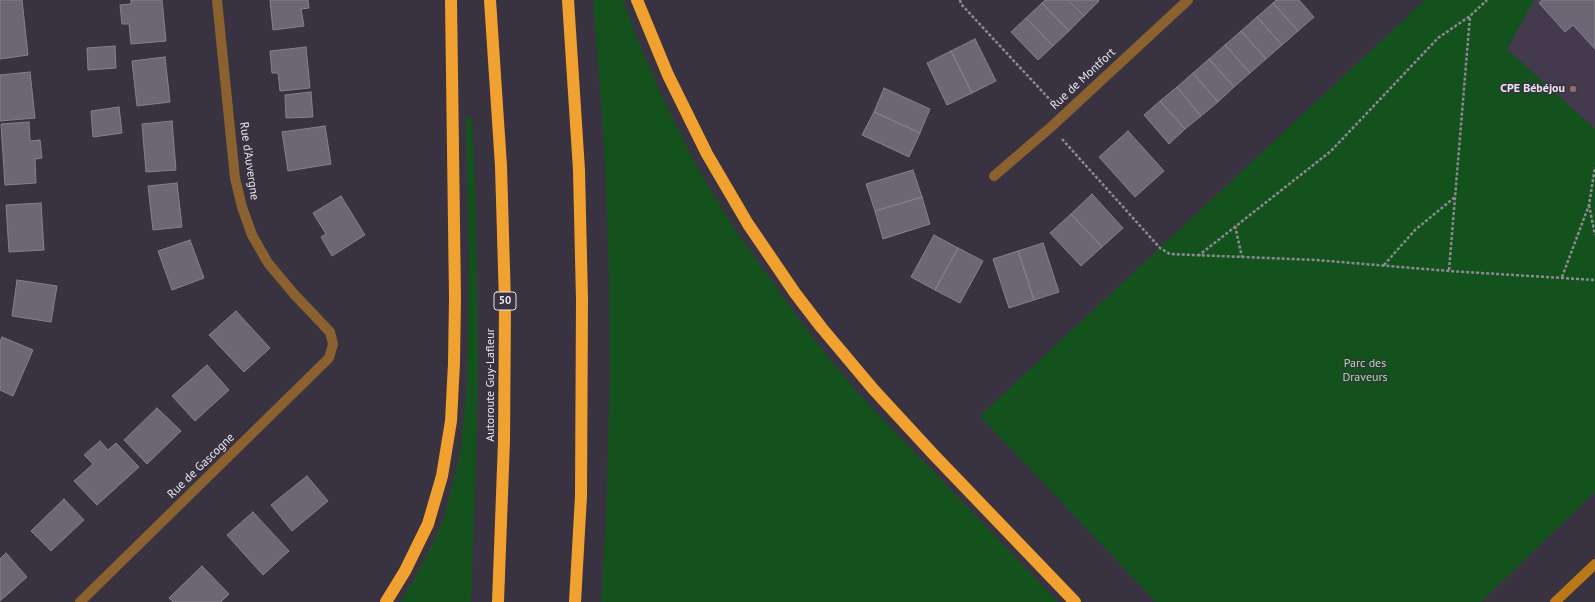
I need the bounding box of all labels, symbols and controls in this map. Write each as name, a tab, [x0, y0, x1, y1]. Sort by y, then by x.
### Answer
street label: Rue de Montfort	[1047, 45, 1119, 113]
place label: CPE Bébéjou	[1500, 82, 1565, 96]
marker: CPE Bébéjou	[1568, 84, 1578, 94]
street label: Rue d'Auvergne	[236, 121, 262, 201]
road number: 50	[494, 292, 516, 310]
street label: Autoroute Guy-Lafleur	[484, 328, 498, 442]
park label: Parc des Draveurs	[1342, 357, 1388, 385]
street label: Rue de Gascogne	[165, 430, 237, 502]

